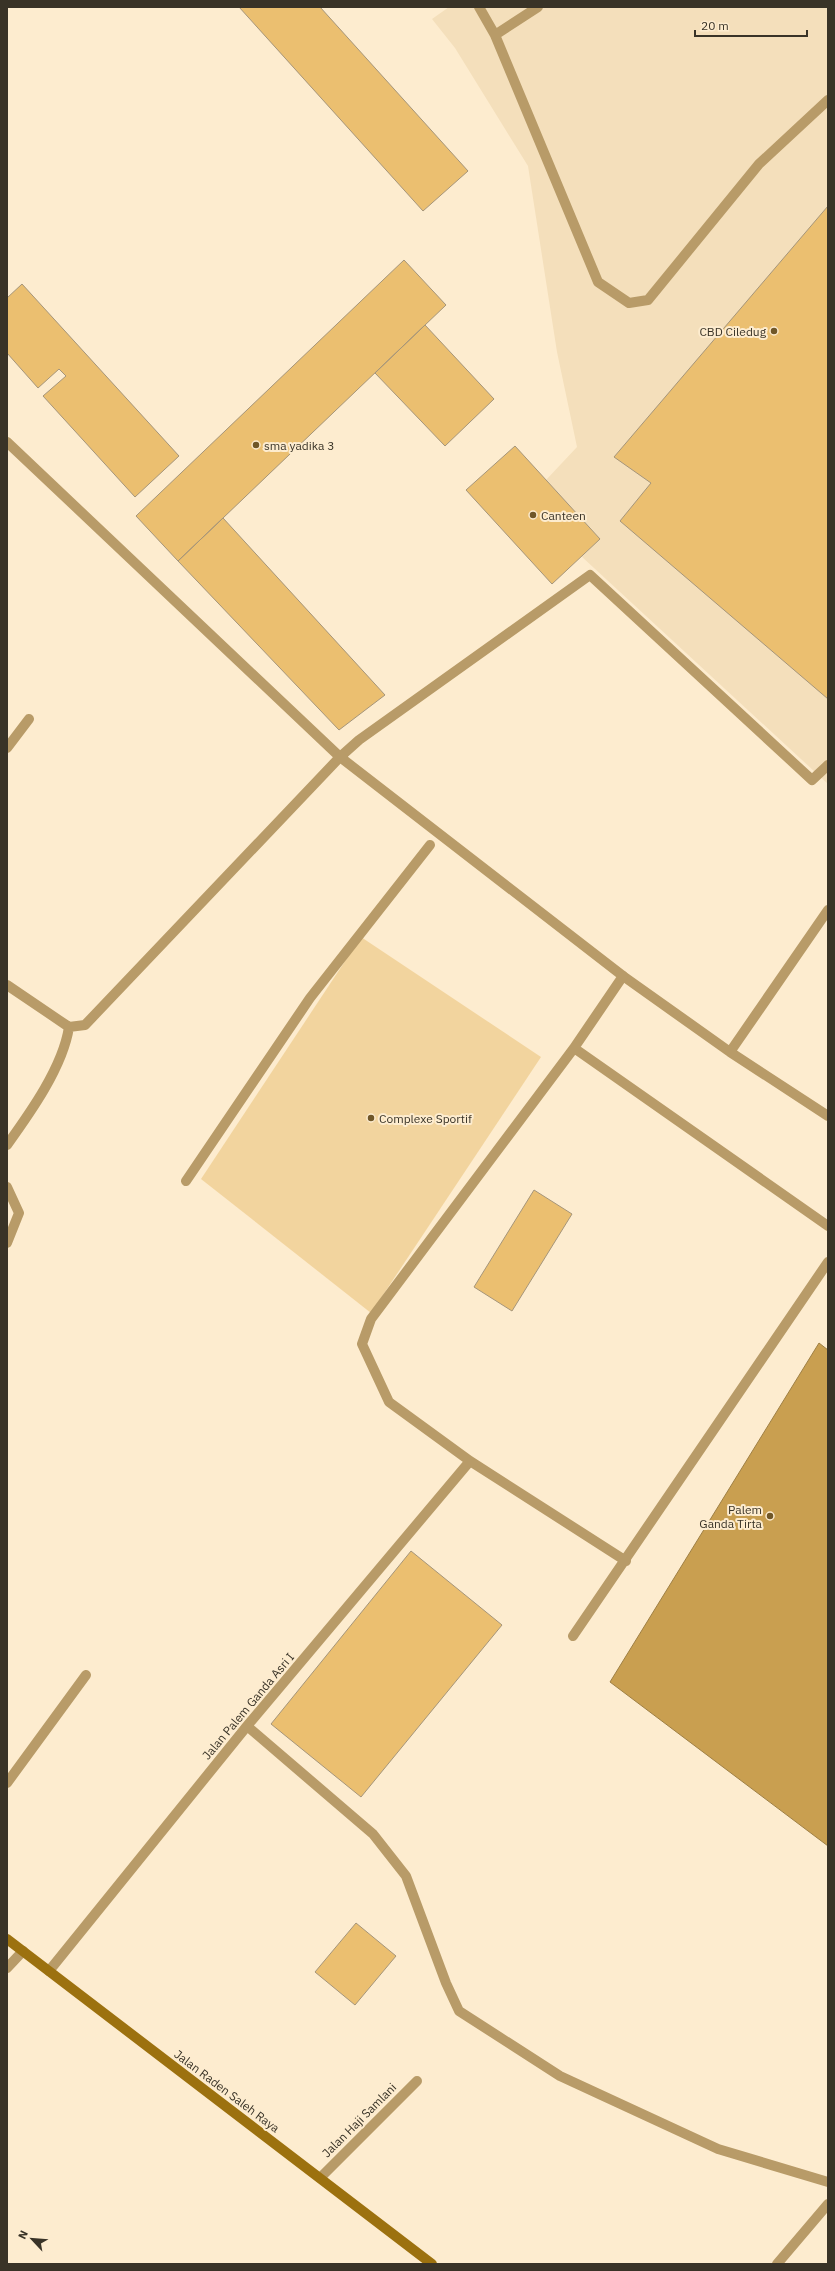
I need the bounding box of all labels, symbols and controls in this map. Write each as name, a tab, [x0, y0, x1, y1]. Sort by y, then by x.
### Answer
scale bar	[695, 12, 807, 38]
text: 20 m	[701, 18, 729, 33]
place label: CBD Ciledug	[699, 324, 767, 339]
marker: CBD Ciledug	[769, 326, 779, 336]
place label: sma yadika 3	[264, 438, 334, 453]
marker: sma yadika 3	[251, 440, 261, 450]
place label: Canteen	[541, 508, 586, 523]
marker: Canteen	[528, 510, 538, 520]
place label: Complexe Sportif	[379, 1111, 472, 1126]
marker: Complexe Sportif	[366, 1113, 376, 1123]
place label: Palem Ganda Tirta	[699, 1502, 763, 1531]
marker: Palem Ganda Tirta	[765, 1511, 775, 1521]
street label: Jalan Palem Ganda Asri I	[199, 1649, 297, 1762]
street label: Jalan Raden Saleh Raya	[171, 2046, 283, 2136]
street label: Jalan Haji Samlani	[319, 2080, 399, 2160]
north arrow	[12, 2219, 52, 2259]
text: N	[15, 2228, 31, 2241]

